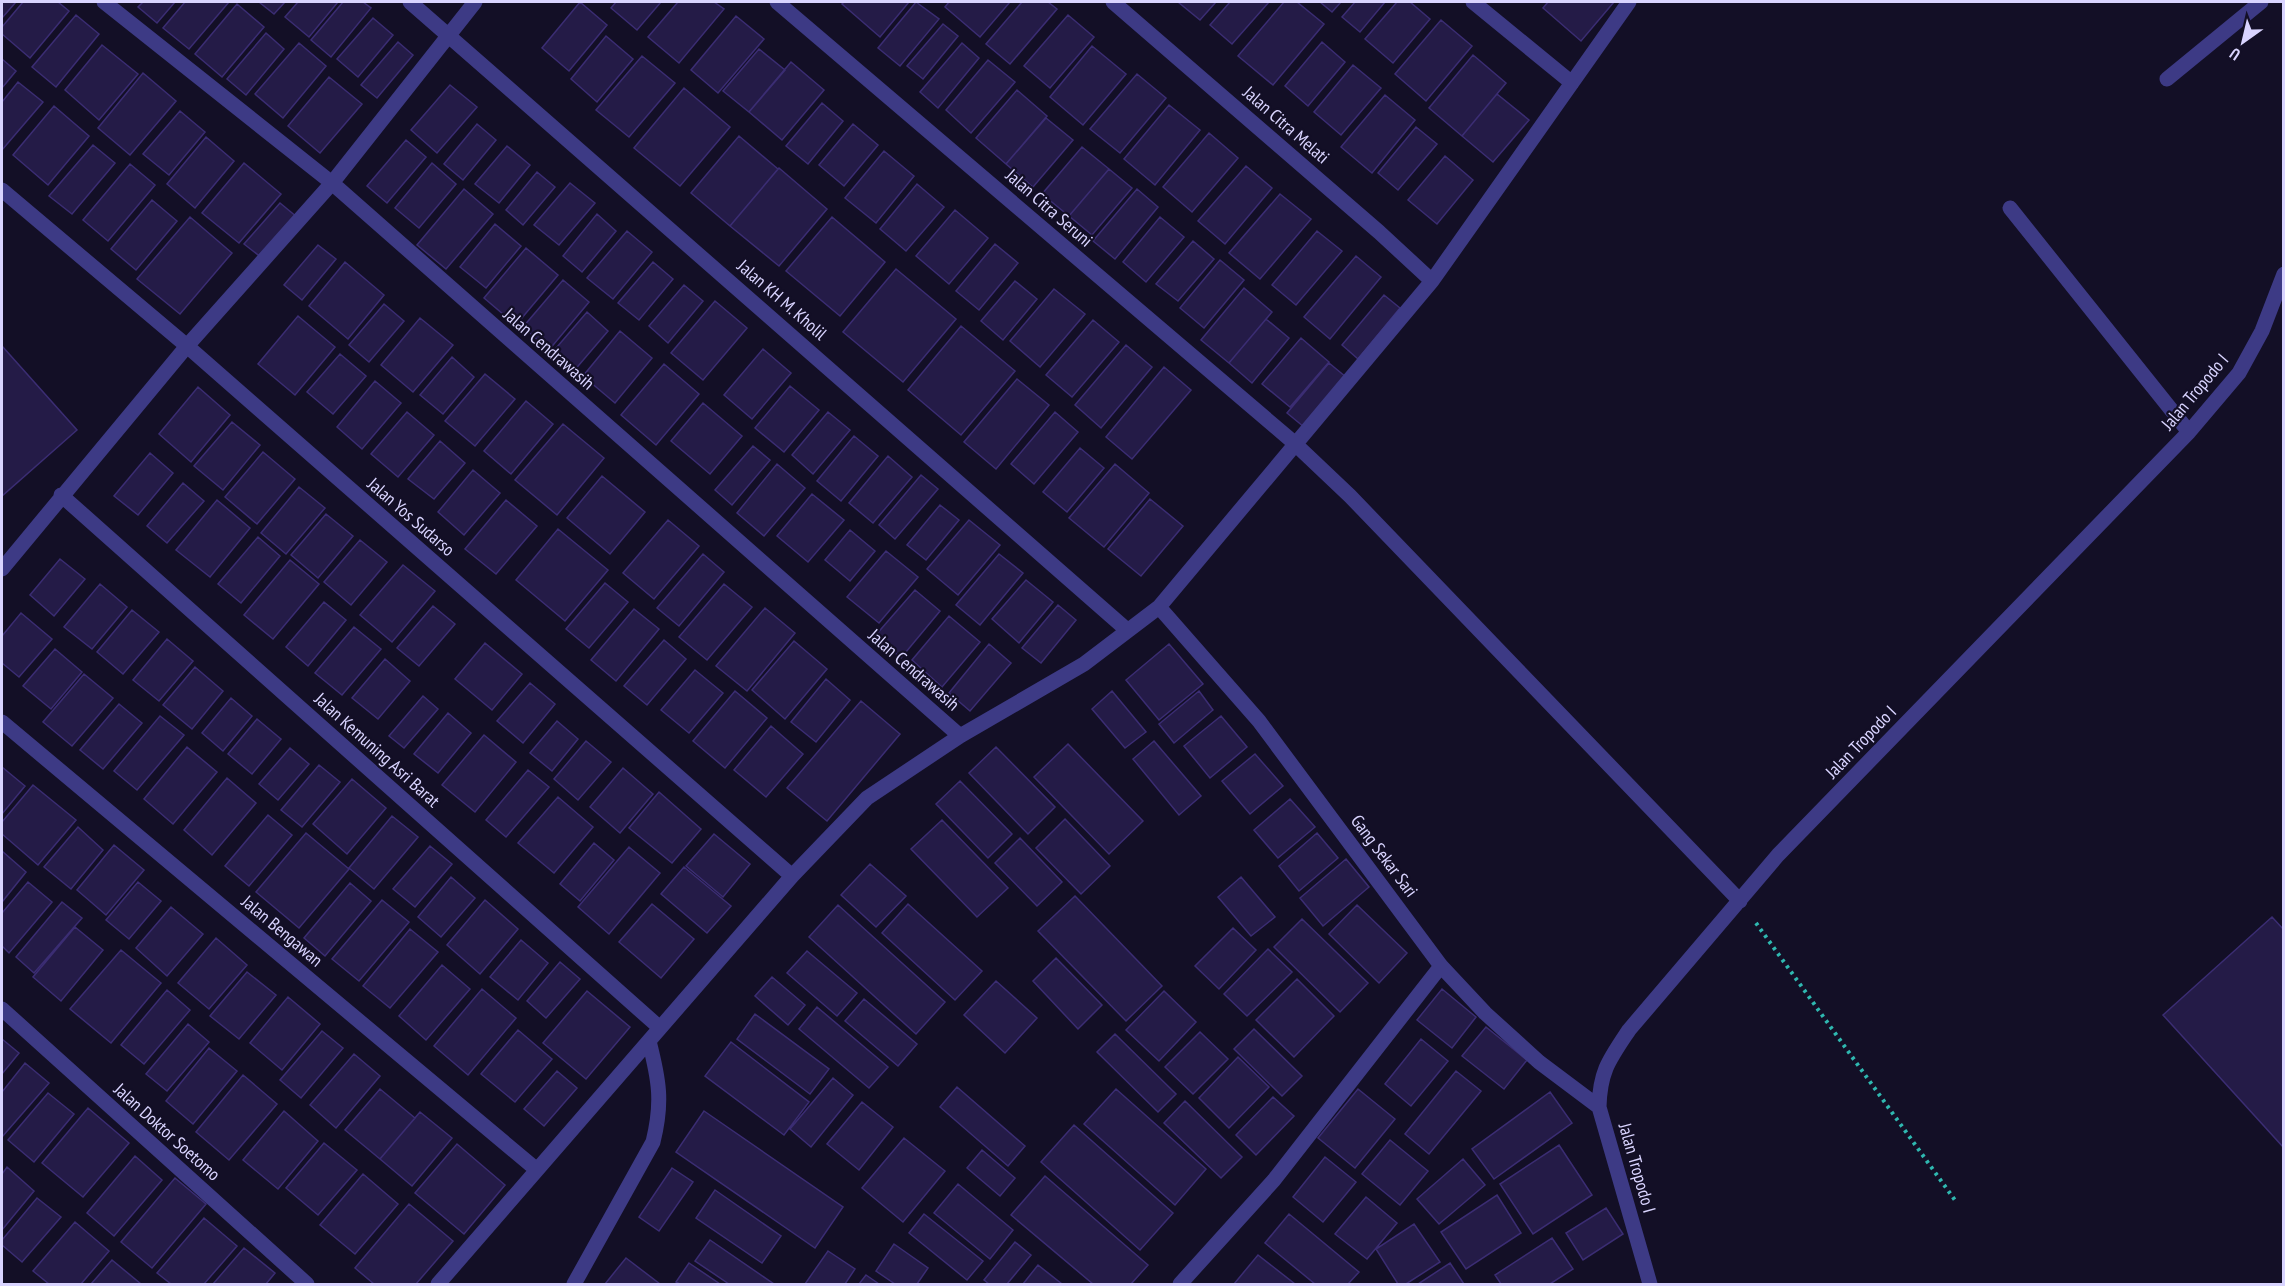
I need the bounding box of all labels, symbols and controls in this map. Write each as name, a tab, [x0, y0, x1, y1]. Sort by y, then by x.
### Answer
north arrow	[2213, 12, 2273, 72]
text: U	[2226, 44, 2244, 65]
street label: Jalan Citra Melati	[1238, 80, 1334, 168]
street label: Jalan Citra Seruni	[1001, 163, 1097, 252]
street label: Jalan KH M. Kholil	[732, 254, 832, 345]
street label: Jalan Cendrawasih	[498, 302, 600, 394]
street label: Jalan Tropodo I	[2155, 349, 2233, 435]
street label: Jalan Yos Sudarso	[362, 472, 460, 561]
street label: Jalan Cendrawasih	[863, 623, 965, 715]
street label: Jalan Kemuning Asri Barat	[309, 687, 445, 812]
street label: Jalan Tropodo I	[1820, 700, 1901, 784]
street label: Gang Sekar Sari	[1346, 810, 1423, 902]
street label: Jalan Bengawan	[236, 889, 328, 971]
street label: Jalan Doktor Soetomo	[109, 1077, 225, 1186]
street label: Jalan Tropodo I	[1613, 1119, 1661, 1216]

